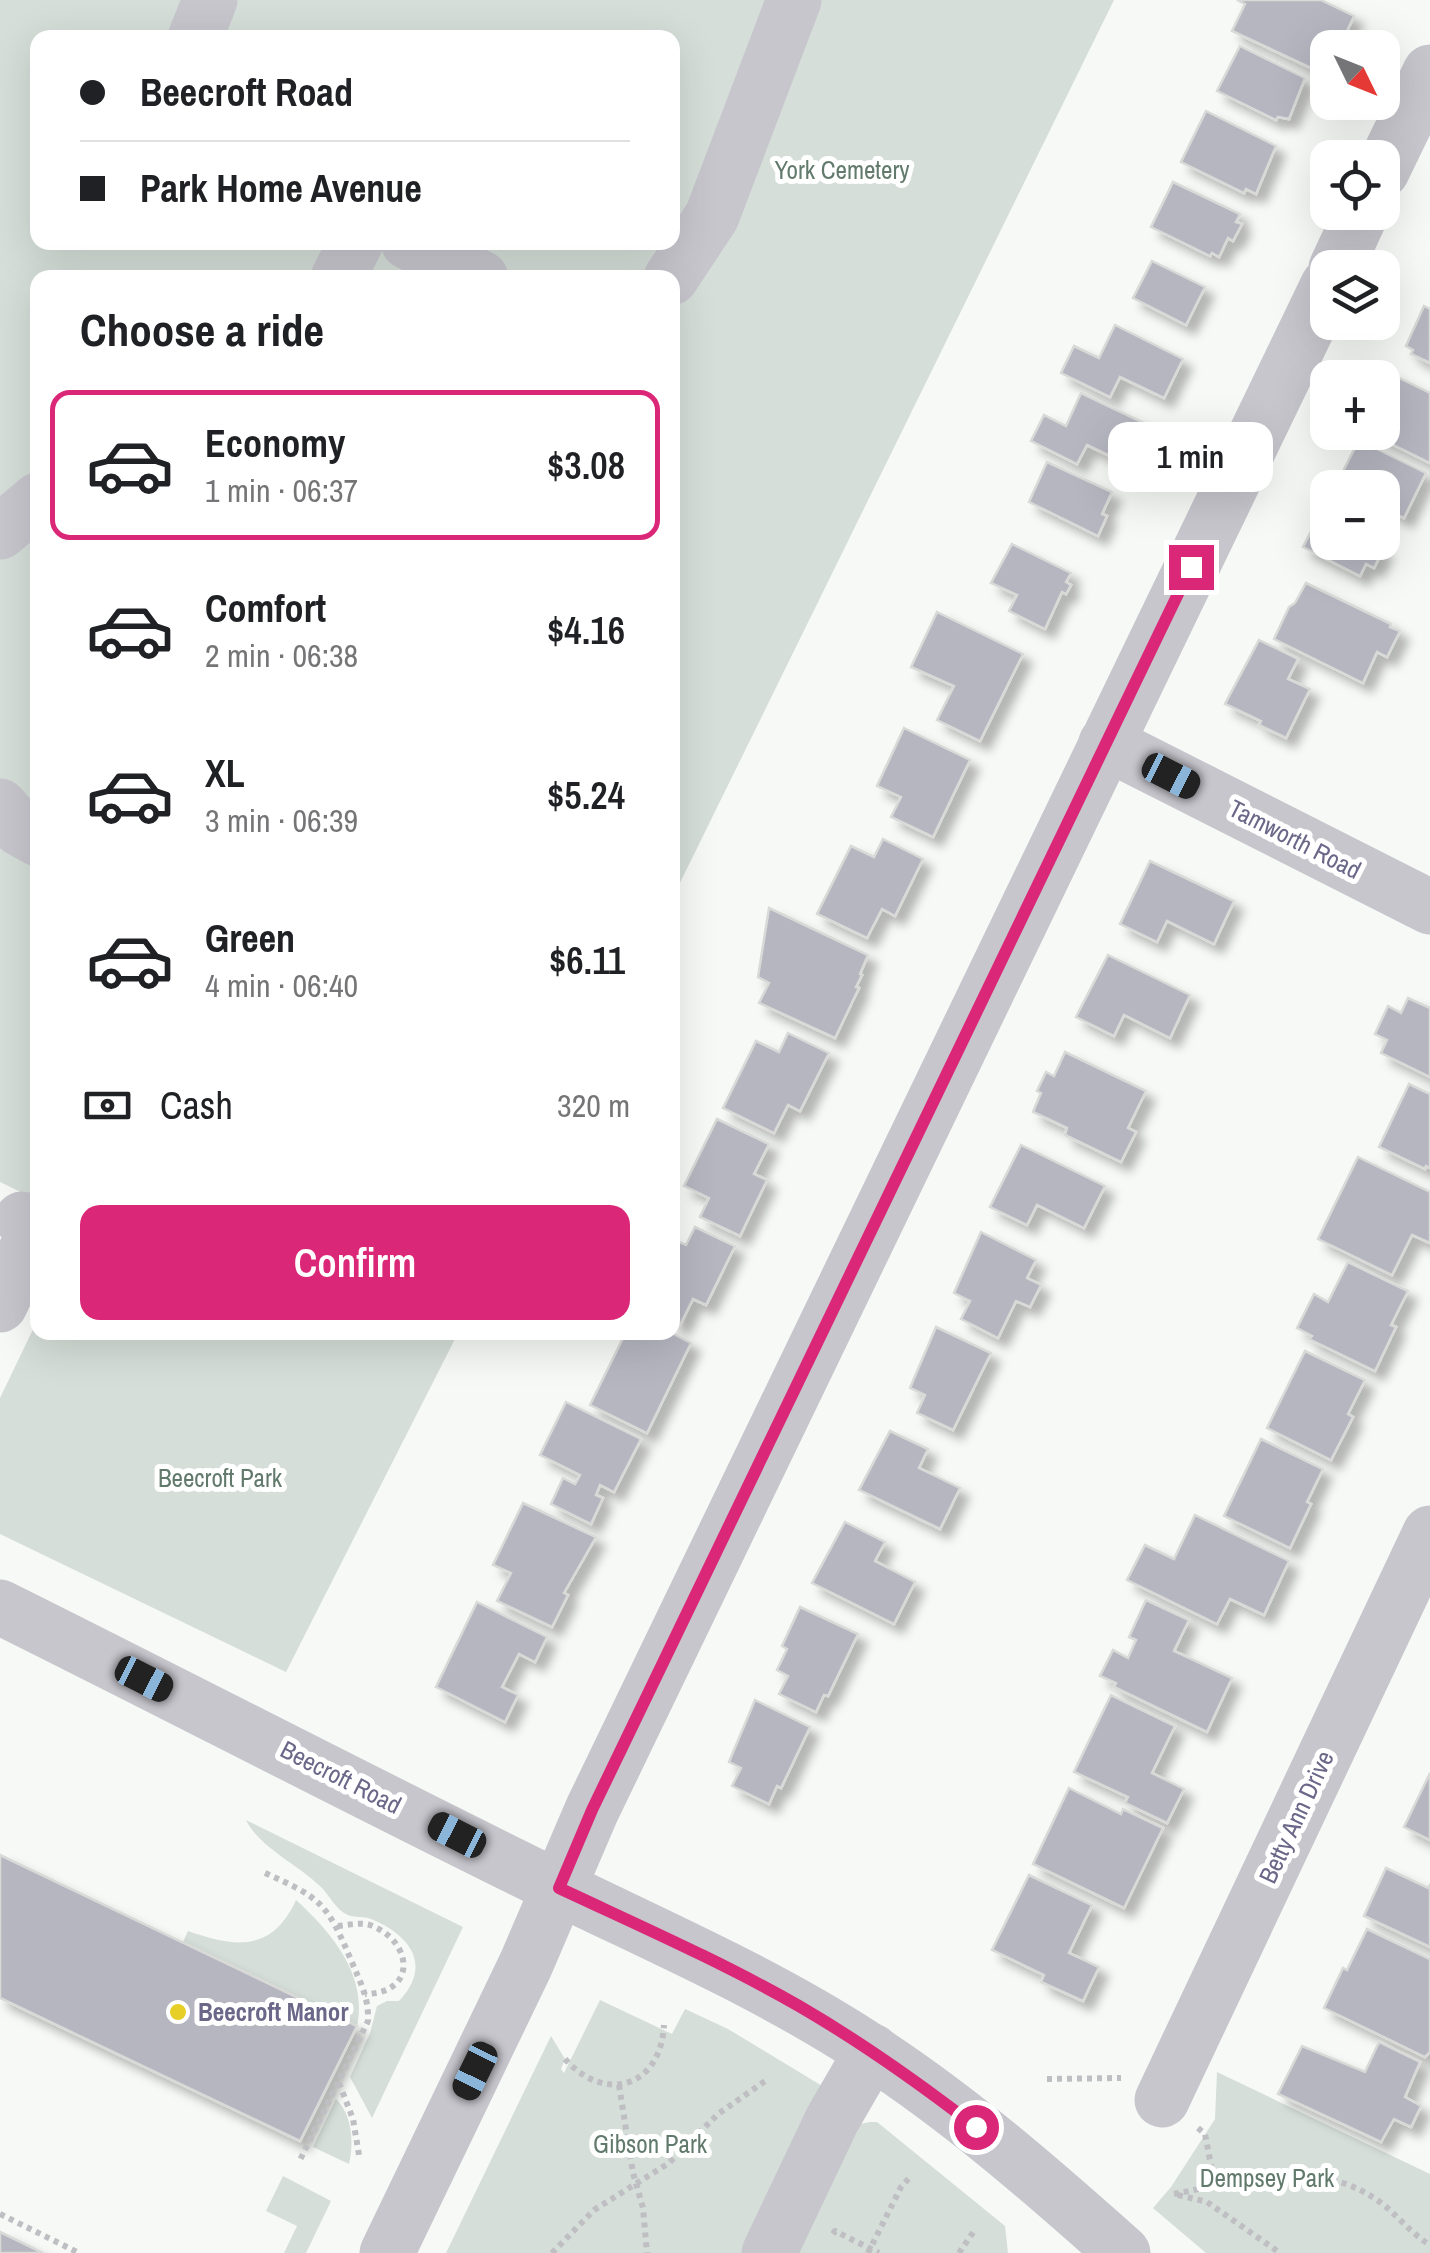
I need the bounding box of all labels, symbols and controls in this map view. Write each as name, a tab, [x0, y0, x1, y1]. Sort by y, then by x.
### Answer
north arrow	[1310, 30, 1400, 120]
map controls	[1310, 30, 1400, 560]
text: Beecroft Road	[140, 67, 353, 118]
button: locate	[1310, 140, 1400, 230]
park label: York Cemetery	[774, 153, 910, 187]
text: Park Home Avenue	[140, 163, 422, 214]
button: layers	[1310, 250, 1400, 340]
text: Choose a ride	[80, 299, 324, 360]
button: +	[1310, 360, 1400, 450]
text: Economy	[205, 418, 345, 469]
icon: car	[85, 420, 175, 510]
callout: 1 min	[1108, 422, 1274, 492]
text: 1 min	[1157, 435, 1224, 478]
text: $3.08	[547, 440, 625, 491]
text: 1 min · 06:37	[205, 469, 358, 512]
button: −	[1310, 470, 1400, 560]
route end	[1169, 545, 1214, 590]
text: Comfort	[205, 583, 326, 634]
icon: car	[85, 585, 175, 675]
text: $4.16	[547, 605, 625, 656]
text: 2 min · 06:38	[205, 634, 358, 677]
text: XL	[205, 748, 245, 799]
car	[1137, 749, 1205, 803]
icon: car	[85, 750, 175, 840]
text: $5.24	[547, 770, 625, 821]
street label: Tamworth Road	[1223, 791, 1367, 887]
text: 3 min · 06:39	[205, 799, 358, 842]
text: Green	[205, 913, 295, 964]
icon: car	[85, 915, 175, 1005]
text: $6.11	[549, 935, 625, 986]
text: 4 min · 06:40	[205, 964, 358, 1007]
icon: cash	[80, 1078, 135, 1133]
text: Cash	[160, 1080, 233, 1131]
text: 320 m	[557, 1084, 630, 1127]
button: Confirm	[80, 1205, 630, 1320]
park label: Beecroft Park	[158, 1461, 283, 1495]
car	[110, 1652, 178, 1706]
street label: Beecroft Road	[275, 1732, 407, 1822]
street label: Betty Ann Drive	[1250, 1745, 1342, 1889]
car	[423, 1808, 491, 1862]
place label: Beecroft Manor	[198, 1995, 348, 2029]
marker: Beecroft Manor	[167, 2001, 189, 2023]
car	[448, 2037, 502, 2105]
route start	[954, 2105, 999, 2150]
park label: Gibson Park	[593, 2127, 708, 2161]
park label: Dempsey Park	[1200, 2161, 1335, 2195]

